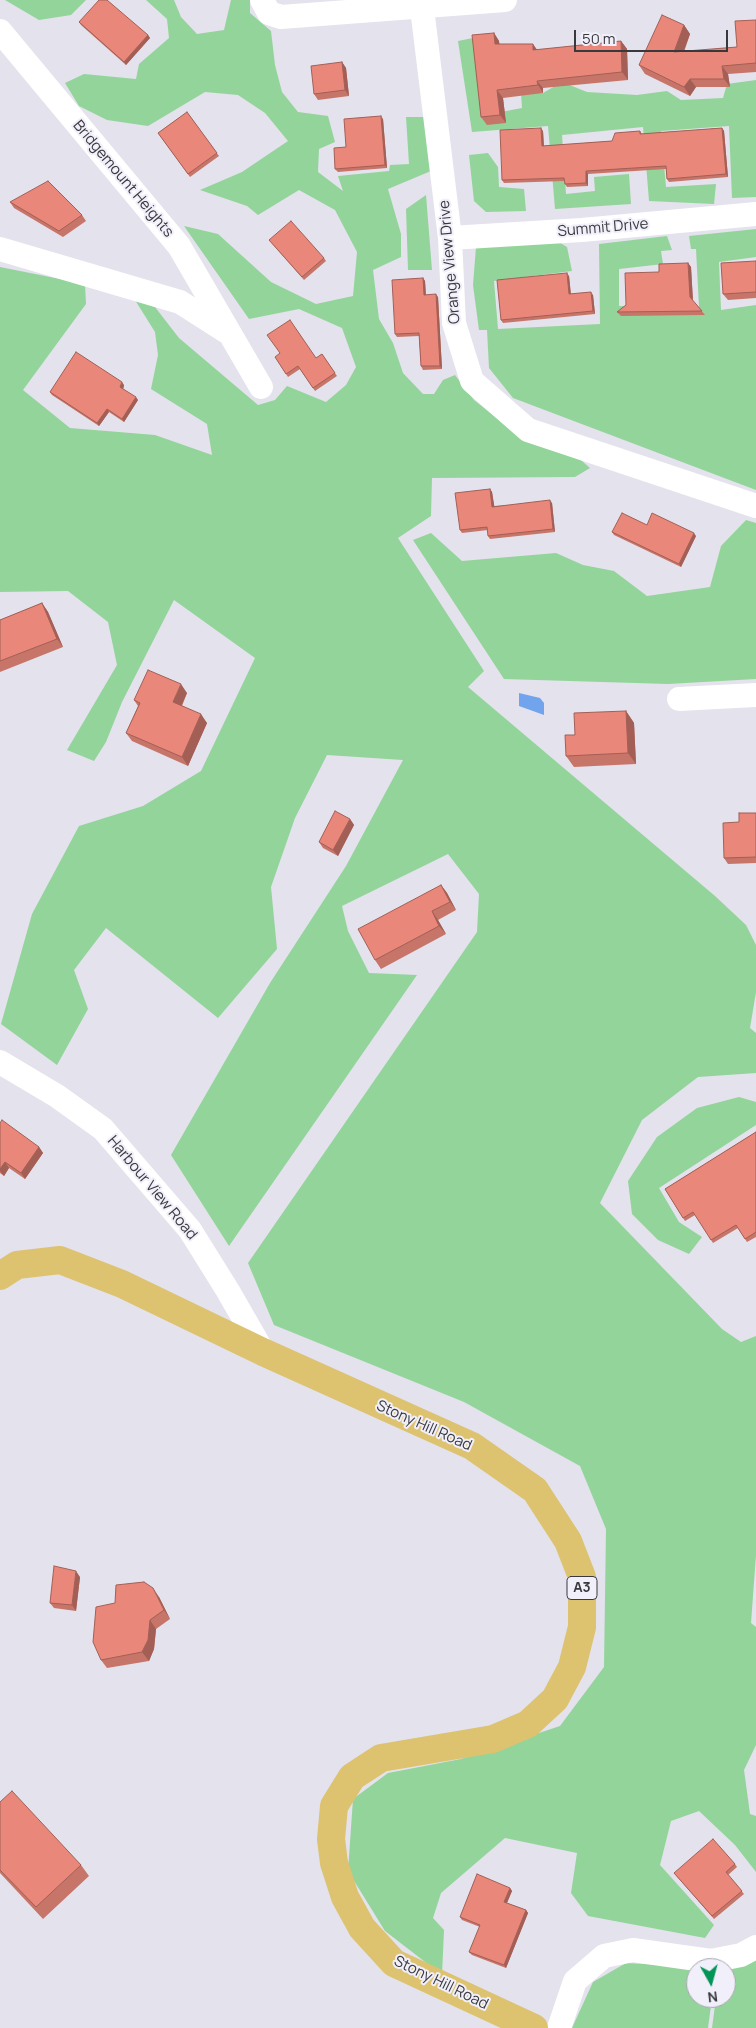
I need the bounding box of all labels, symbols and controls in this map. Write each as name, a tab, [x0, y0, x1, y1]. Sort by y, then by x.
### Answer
scale bar	[576, 20, 730, 52]
text: 50 m	[582, 28, 616, 49]
street label: Bridgemount Heights	[69, 117, 177, 241]
street label: Orange View Drive	[436, 199, 464, 325]
street label: Summit Drive	[557, 215, 649, 241]
street label: Harbour View Road	[103, 1132, 201, 1244]
street label: Stony Hill Road	[373, 1397, 475, 1455]
road number: A3	[567, 1576, 597, 1600]
street label: Stony Hill Road	[391, 1952, 491, 2014]
north arrow	[686, 1958, 736, 2008]
text: N	[707, 1987, 719, 2007]

